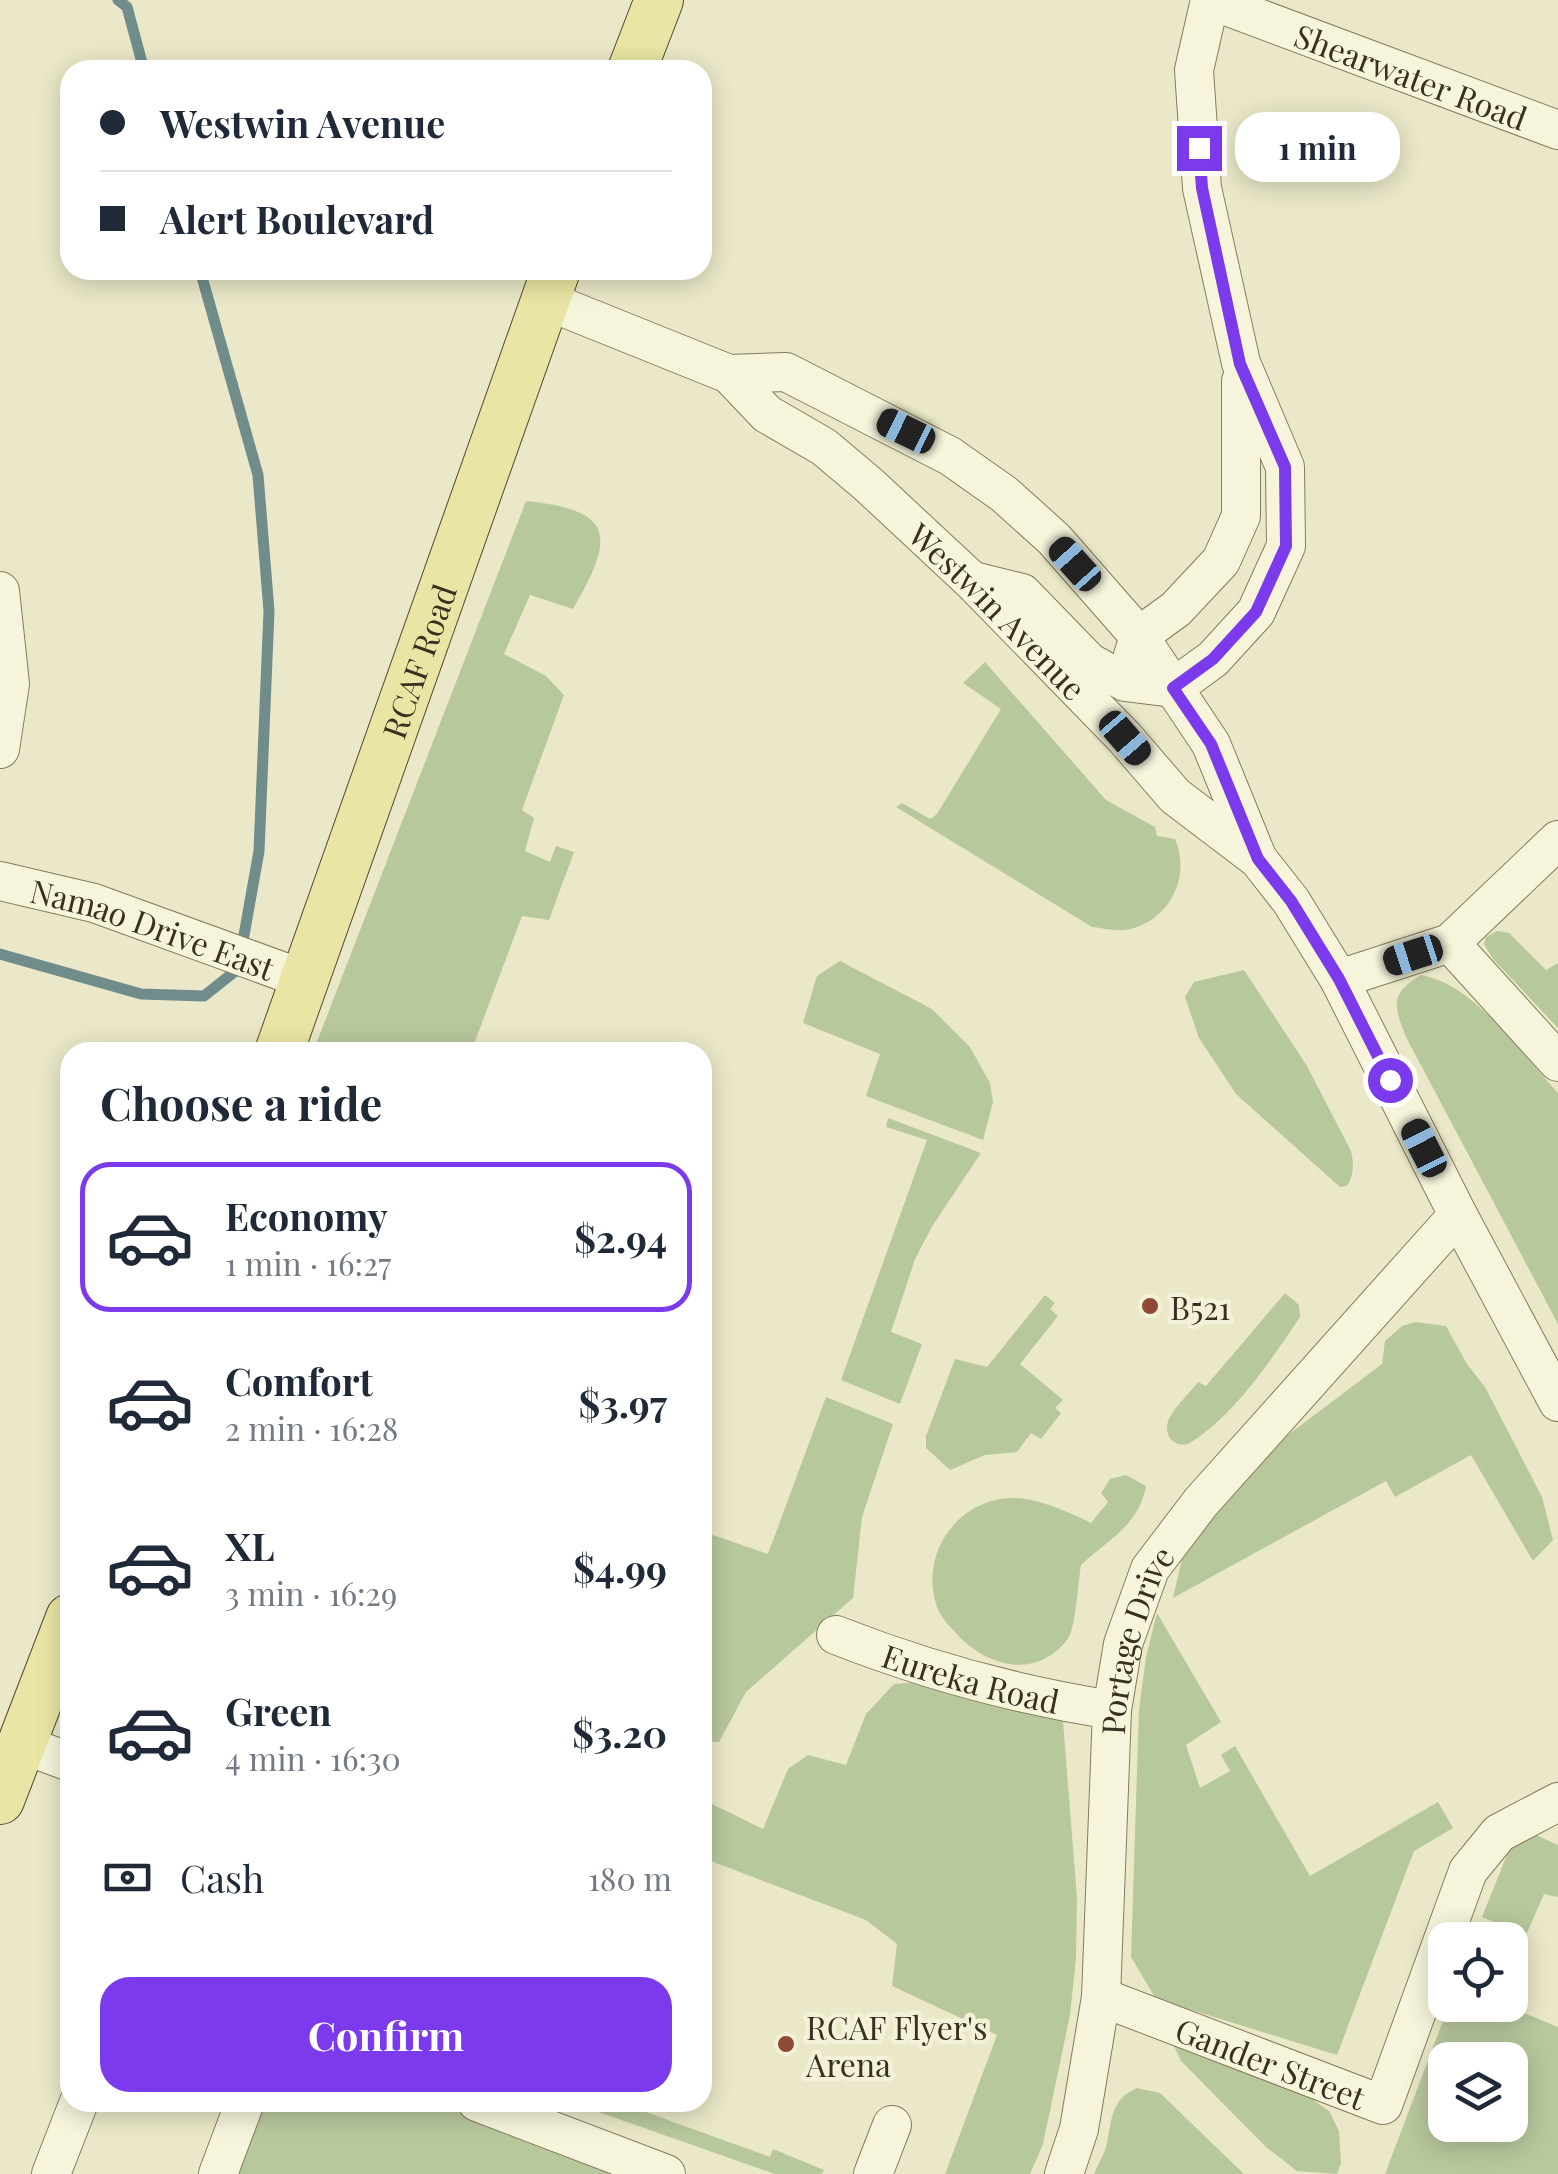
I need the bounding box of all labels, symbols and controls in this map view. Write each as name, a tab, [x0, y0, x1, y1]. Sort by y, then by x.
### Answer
street label: Shearwater Road	[1289, 12, 1534, 138]
text: Westwin Avenue	[160, 97, 445, 148]
callout: 1 min	[1234, 113, 1399, 183]
text: 1 min	[1278, 125, 1357, 168]
route end	[1177, 126, 1222, 171]
text: Alert Boulevard	[160, 193, 434, 244]
car	[872, 404, 940, 458]
street label: Westwin Avenue	[900, 511, 1097, 708]
car	[1044, 532, 1106, 596]
street label: RCAF Road	[370, 578, 465, 744]
car	[1094, 706, 1156, 770]
street label: Namao Drive East	[27, 867, 282, 989]
car	[1380, 931, 1446, 979]
route start	[1368, 1058, 1413, 1103]
text: Choose a ride	[100, 1072, 382, 1132]
car	[1397, 1114, 1451, 1182]
text: Economy	[225, 1190, 388, 1241]
icon: car	[105, 1192, 195, 1282]
text: $2.94	[574, 1212, 667, 1263]
text: 1 min · 16:27	[225, 1241, 391, 1284]
place label: B521	[1170, 1285, 1231, 1328]
marker: B521	[1139, 1295, 1161, 1317]
text: Comfort	[225, 1355, 373, 1406]
icon: car	[105, 1357, 195, 1447]
text: $3.97	[579, 1377, 667, 1428]
text: 2 min · 16:28	[225, 1406, 398, 1449]
text: XL	[225, 1520, 274, 1571]
icon: car	[105, 1522, 195, 1612]
street label: Portage Drive	[1090, 1536, 1182, 1736]
text: $4.99	[573, 1542, 667, 1593]
text: 3 min · 16:29	[225, 1571, 397, 1614]
street label: Eureka Road	[877, 1632, 1063, 1722]
text: Green	[225, 1685, 332, 1736]
icon: car	[105, 1687, 195, 1777]
text: $3.20	[572, 1707, 667, 1758]
text: 4 min · 16:30	[225, 1736, 401, 1779]
icon: cash	[100, 1850, 155, 1905]
text: Cash	[180, 1852, 264, 1903]
text: 180 m	[588, 1856, 672, 1899]
map controls	[1428, 1922, 1528, 2142]
button: locate	[1428, 1922, 1528, 2022]
button: Confirm	[100, 1977, 672, 2092]
place label: RCAF Flyer's Arena	[805, 2005, 987, 2085]
street label: Gander Street	[1170, 2006, 1373, 2118]
marker: RCAF Flyer's Arena	[775, 2033, 797, 2055]
button: layers	[1428, 2042, 1528, 2142]

